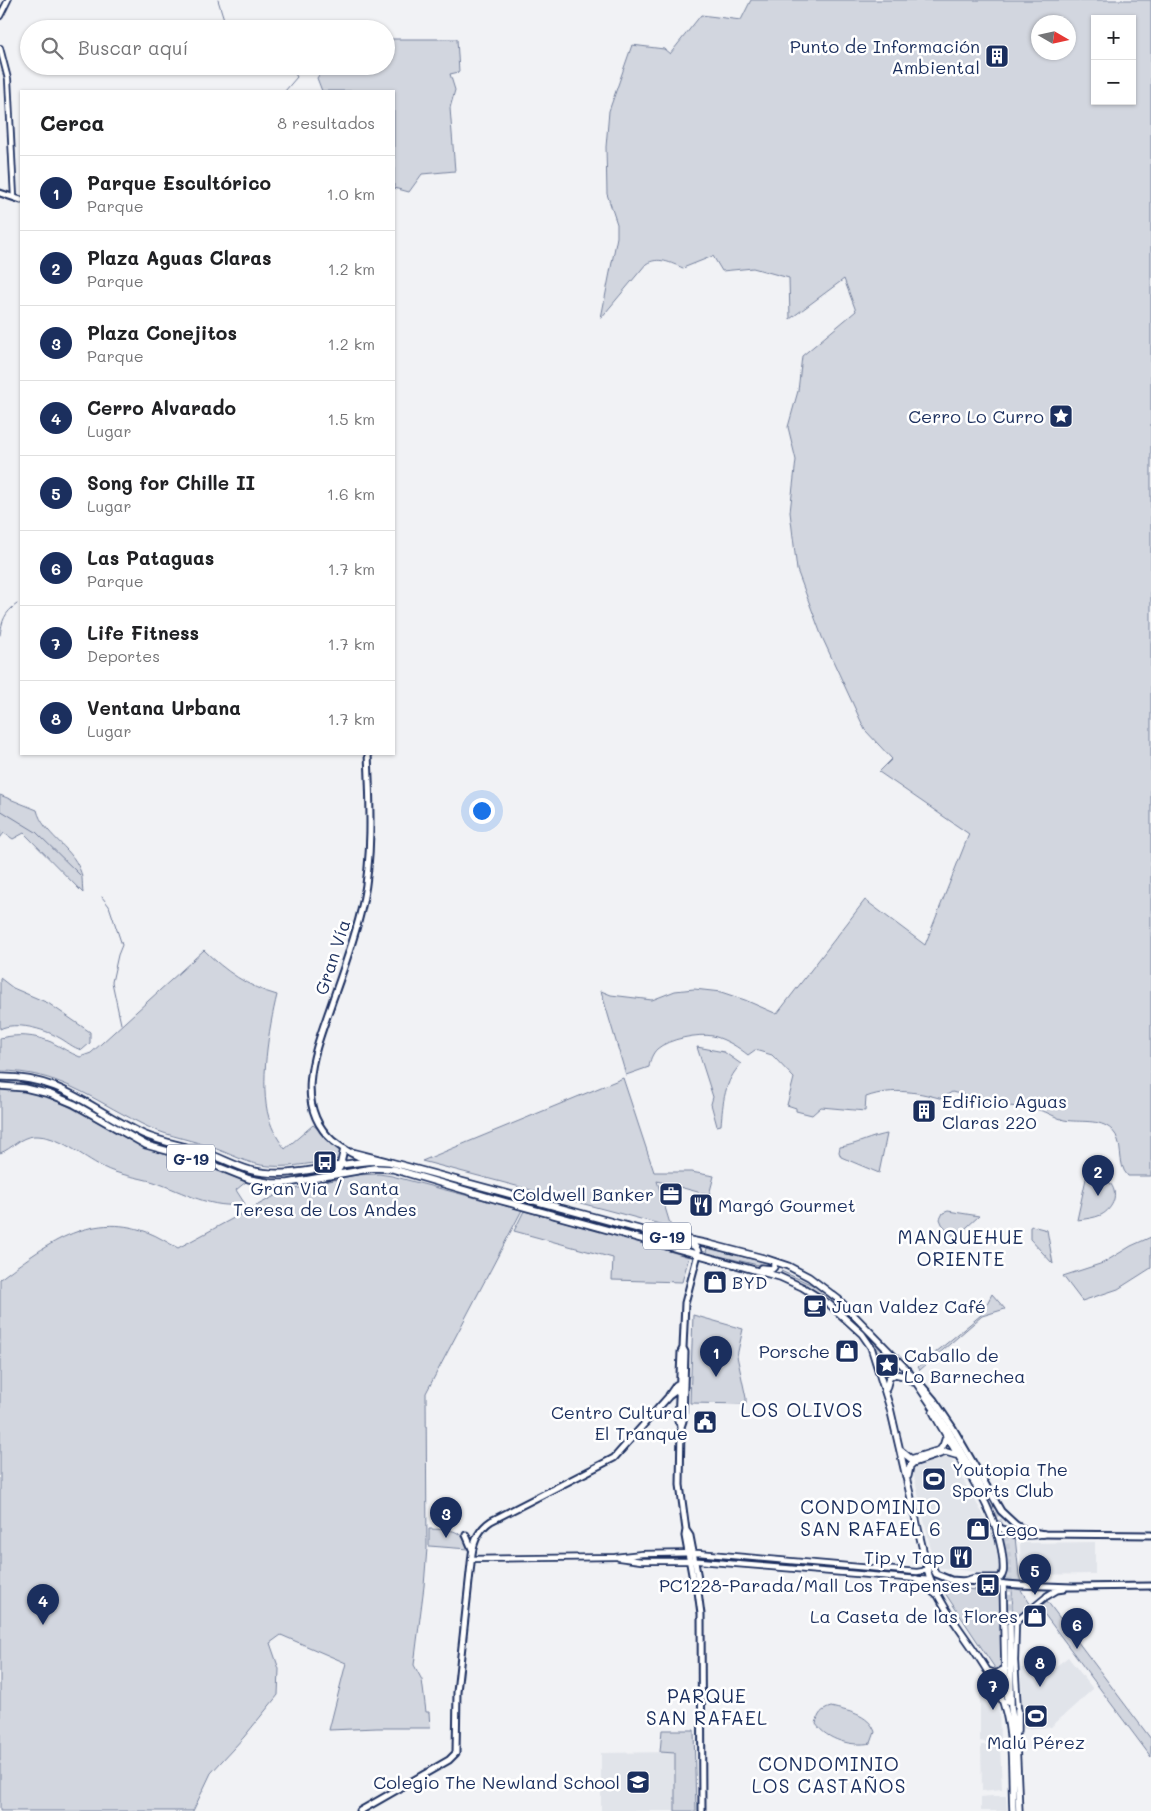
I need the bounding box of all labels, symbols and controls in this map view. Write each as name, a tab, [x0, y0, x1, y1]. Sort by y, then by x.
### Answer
north arrow	[1031, 15, 1076, 60]
map controls	[1091, 15, 1136, 105]
button: +	[1091, 15, 1136, 60]
search box	[20, 20, 395, 75]
icon: search	[38, 34, 66, 62]
place label: Punto de Información Ambiental	[790, 34, 980, 79]
text: Buscar aquí	[78, 35, 188, 60]
building icon: Punto de Información Ambiental	[984, 43, 1010, 69]
button: −	[1091, 60, 1136, 105]
text: Cerca	[40, 109, 105, 136]
text: 8 resultados	[277, 112, 375, 133]
text: Parque Escultórico	[87, 170, 271, 195]
text: 1	[52, 183, 60, 204]
text: 1.0 km	[327, 183, 375, 204]
text: Parque	[87, 195, 144, 216]
text: Plaza Aguas Claras	[87, 245, 272, 270]
text: 2	[52, 258, 60, 279]
text: 1.2 km	[328, 258, 375, 279]
text: Parque	[87, 270, 144, 291]
text: Plaza Conejitos	[87, 320, 237, 345]
text: 3	[51, 333, 61, 354]
text: 1.2 km	[328, 333, 375, 354]
text: Parque	[87, 345, 144, 366]
text: Cerro Alvarado	[87, 395, 236, 420]
place icon: Cerro Lo Curro	[1048, 403, 1074, 429]
place label: Cerro Lo Curro	[908, 404, 1044, 428]
text: 4	[51, 408, 61, 429]
text: 1.5 km	[327, 408, 375, 429]
text: Lugar	[87, 420, 131, 441]
text: Song for Chille II	[87, 470, 255, 495]
text: 5	[51, 483, 61, 504]
text: 1.6 km	[327, 483, 375, 504]
text: Lugar	[87, 495, 131, 516]
text: Las Pataguas	[87, 545, 214, 570]
text: 6	[51, 558, 61, 579]
text: 1.7 km	[328, 558, 375, 579]
text: Parque	[87, 570, 144, 591]
text: Life Fitness	[87, 620, 199, 645]
text: 7	[52, 633, 60, 654]
text: 1.7 km	[328, 633, 375, 654]
text: Deportes	[87, 645, 160, 666]
text: Ventana Urbana	[87, 695, 241, 720]
text: 8	[51, 708, 61, 729]
text: 1.7 km	[328, 708, 375, 729]
text: Lugar	[87, 720, 131, 741]
your location	[469, 798, 495, 824]
street label: Gran Vía	[309, 916, 355, 998]
place label: Edificio Aguas Claras 220	[942, 1089, 1067, 1134]
building icon: Edificio Aguas Claras 220	[911, 1098, 937, 1124]
road number: G-19	[167, 1144, 215, 1172]
bus stop icon: Gran Via / Santa Teresa de Los Andes	[312, 1149, 338, 1175]
pin: 2	[1082, 1155, 1114, 1196]
place label: Gran Via / Santa Teresa de Los Andes	[233, 1176, 417, 1221]
office icon: Coldwell Banker	[658, 1181, 684, 1207]
place label: Coldwell Banker	[513, 1182, 654, 1206]
restaurant icon: Margó Gourmet	[688, 1192, 714, 1218]
place label: Margó Gourmet	[718, 1193, 856, 1217]
road number: G-19	[643, 1222, 691, 1250]
district label: MANQUEHUE ORIENTE	[898, 1224, 1024, 1271]
shop icon: BYD	[702, 1269, 728, 1295]
place label: BYD	[732, 1270, 767, 1294]
cafe icon: Juan Valdez Café	[802, 1293, 828, 1319]
place label: Juan Valdez Café	[832, 1294, 986, 1318]
pin: 1	[700, 1336, 732, 1377]
shop icon: Porsche	[834, 1338, 860, 1364]
place label: Porsche	[759, 1339, 830, 1363]
place label: Caballo de Lo Barnechea	[904, 1343, 1026, 1388]
place icon: Caballo de Lo Barnechea	[874, 1352, 900, 1378]
district label: LOS OLIVOS	[740, 1397, 864, 1422]
place label: Centro Cultural El Tranque	[551, 1400, 688, 1445]
public building icon: Centro Cultural El Tranque	[692, 1409, 718, 1435]
place label: Youtopia The Sports Club	[952, 1457, 1068, 1502]
sports icon: Youtopia The Sports Club	[921, 1466, 947, 1492]
district label: CONDOMINIO SAN RAFAEL 6	[800, 1494, 942, 1541]
pin: 3	[430, 1497, 462, 1538]
shop icon: Lego	[965, 1516, 991, 1542]
place label: Lego	[996, 1517, 1038, 1541]
restaurant icon: Tip y Tap	[948, 1544, 974, 1570]
place label: Tip y Tap	[864, 1545, 944, 1569]
pin: 5	[1019, 1554, 1051, 1595]
bus stop icon: PC1228-Parada/Mall Los Trapenses	[975, 1572, 1001, 1598]
place label: PC1228-Parada/Mall Los Trapenses	[659, 1573, 970, 1597]
pin: 4	[27, 1584, 59, 1625]
shop icon: La Caseta de las Flores	[1022, 1603, 1048, 1629]
place label: La Caseta de las Flores	[810, 1604, 1018, 1628]
pin: 6	[1061, 1608, 1093, 1649]
pin: 8	[1024, 1646, 1056, 1687]
pin: 7	[977, 1669, 1009, 1710]
district label: PARQUE SAN RAFAEL	[646, 1683, 768, 1730]
sports icon: Malú Pérez	[1023, 1703, 1049, 1729]
place label: Malú Pérez	[987, 1730, 1085, 1754]
district label: CONDOMINIO LOS CASTAÑOS	[752, 1751, 906, 1798]
school or university icon: Colegio The Newland School	[625, 1769, 651, 1795]
place label: Colegio The Newland School	[373, 1770, 620, 1794]

